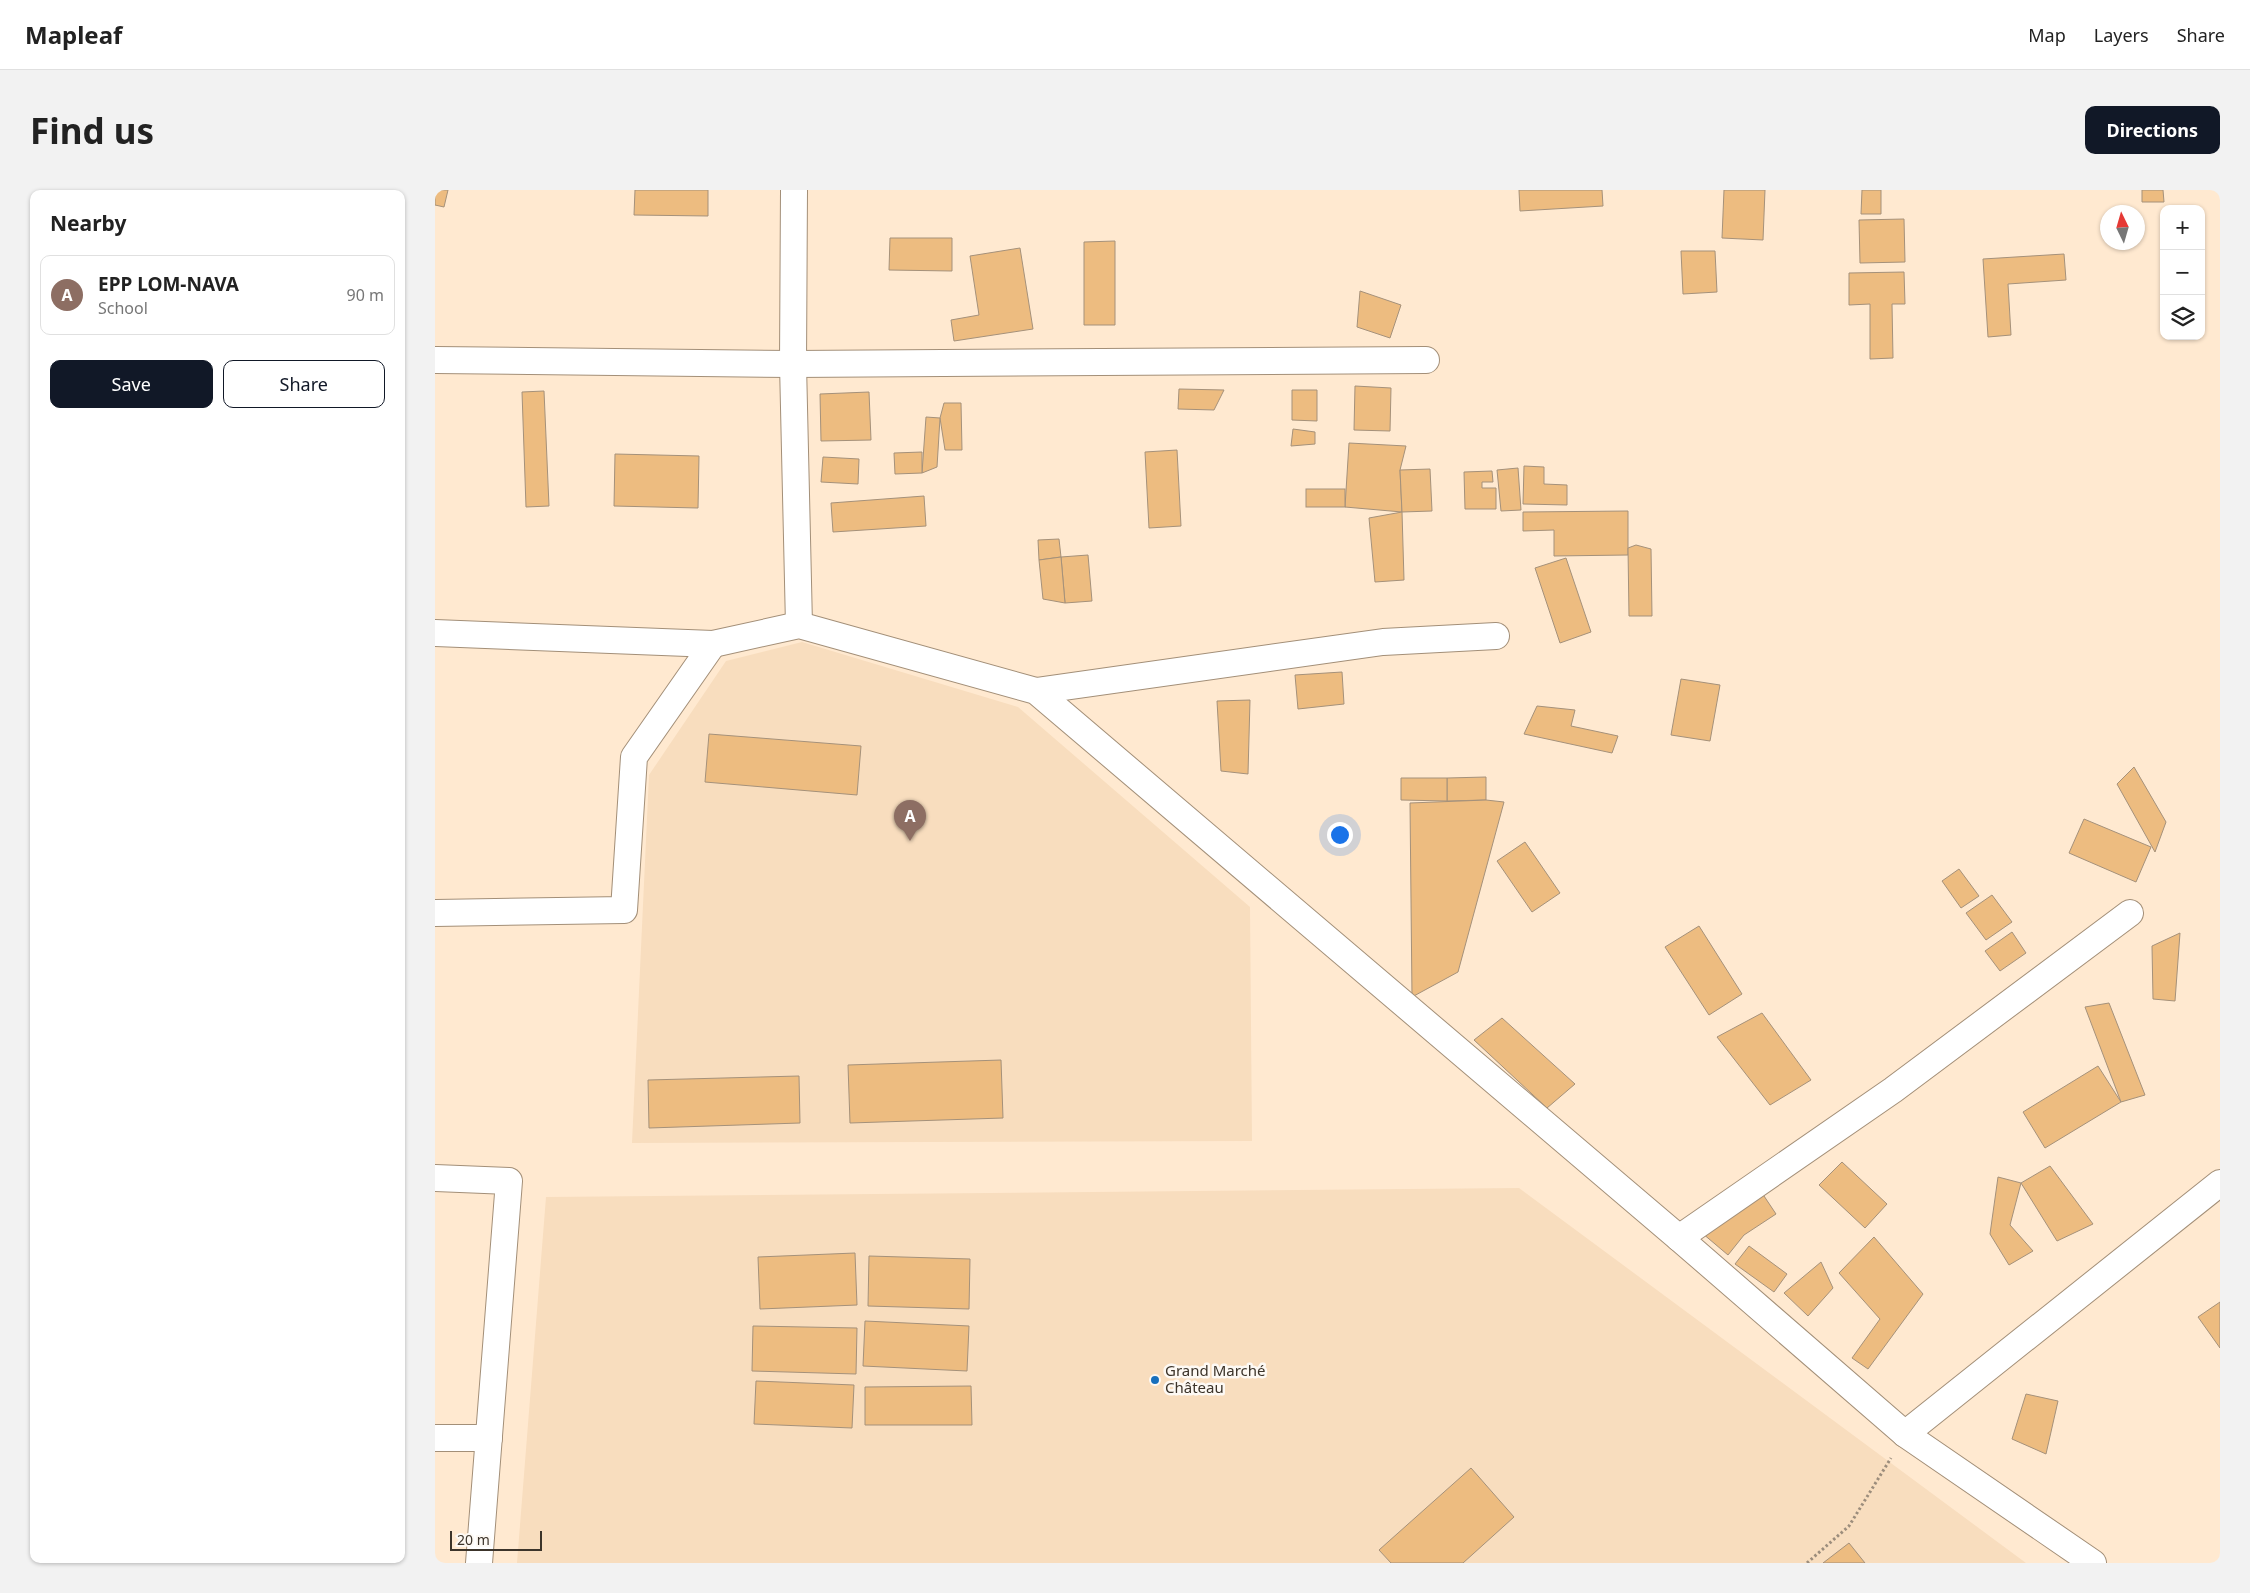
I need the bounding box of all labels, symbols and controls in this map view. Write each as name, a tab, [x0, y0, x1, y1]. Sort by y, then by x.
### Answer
text: Mapleaf	[25, 18, 122, 51]
text: Map	[2028, 23, 2066, 47]
text: Layers	[2094, 23, 2149, 47]
text: Share	[2177, 23, 2225, 47]
button: Directions	[2085, 106, 2220, 154]
text: Find us	[30, 107, 154, 154]
north arrow	[2100, 205, 2145, 250]
map controls	[2160, 205, 2205, 340]
button: +	[2160, 205, 2205, 250]
text: Nearby	[50, 209, 126, 237]
button: −	[2160, 250, 2205, 295]
text: EPP LOM-NAVA	[98, 271, 239, 297]
text: A	[61, 284, 73, 306]
text: 90 m	[347, 284, 384, 306]
button: layers	[2160, 295, 2205, 340]
text: School	[98, 297, 148, 319]
button: Save	[50, 360, 213, 408]
button: Share	[223, 360, 385, 408]
pin: A	[894, 800, 926, 841]
your location	[1327, 822, 1353, 848]
place label: Grand Marché Château	[1165, 1360, 1265, 1397]
marker: Grand Marché Château	[1149, 1374, 1161, 1386]
scale bar	[450, 1528, 543, 1551]
text: 20 m	[457, 1530, 490, 1549]

